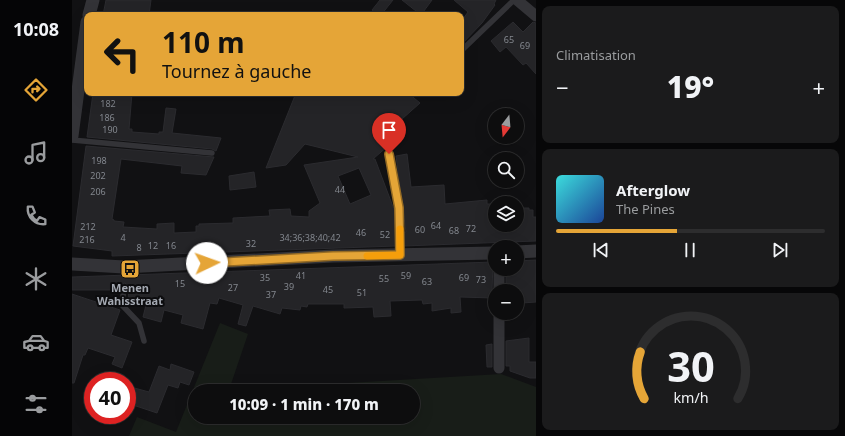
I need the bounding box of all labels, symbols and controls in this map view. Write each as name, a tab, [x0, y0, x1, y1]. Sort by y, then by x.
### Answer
text: 10:08	[13, 17, 59, 41]
text: 110 m	[162, 23, 245, 61]
icon: left	[96, 28, 148, 80]
house number: 65	[504, 33, 514, 46]
house number: 69	[520, 39, 530, 52]
text: Climatisation	[556, 46, 636, 64]
text: Tournez à gauche	[162, 59, 311, 83]
text: 19°	[667, 66, 714, 107]
text: −	[556, 72, 569, 102]
text: +	[812, 72, 825, 102]
icon: directions	[22, 76, 50, 104]
house number: 182	[100, 97, 116, 110]
north arrow	[488, 108, 524, 144]
map controls	[488, 108, 524, 320]
house number: 186	[99, 111, 115, 124]
pin	[372, 113, 406, 154]
icon: arrive	[378, 119, 400, 141]
house number: 190	[102, 123, 118, 136]
icon: music	[22, 139, 50, 167]
button: search	[488, 152, 524, 188]
house number: 198	[91, 154, 107, 167]
house number: 202	[90, 169, 106, 182]
text: Afterglow	[616, 180, 690, 200]
house number: 44	[335, 183, 345, 196]
house number: 206	[90, 185, 106, 198]
button: layers	[488, 196, 524, 232]
text: The Pines	[616, 200, 675, 218]
icon: phone	[22, 202, 50, 230]
house number: 64	[431, 219, 441, 232]
house number: 212	[80, 220, 96, 233]
house number: 72	[466, 222, 476, 235]
house number: 60	[415, 223, 425, 236]
house number: 68	[449, 224, 459, 237]
house number: 46	[356, 226, 366, 239]
house number: 52	[380, 228, 390, 241]
house number: 4	[120, 231, 126, 244]
house number: 34;36;38;40;42	[279, 231, 341, 244]
house number: 216	[79, 233, 95, 246]
house number: 32	[246, 237, 256, 250]
house number: 12	[148, 239, 158, 252]
house number: 16	[166, 239, 176, 252]
icon: previous	[590, 239, 612, 261]
icon: pause	[679, 239, 701, 261]
icon: next	[769, 239, 791, 261]
button: +	[488, 240, 524, 276]
house number: 8	[136, 241, 142, 254]
position arrow	[186, 242, 228, 284]
bus stop icon: Menen Wahisstraat	[119, 258, 141, 280]
icon: climate	[22, 265, 50, 293]
house number: 41	[296, 269, 306, 282]
house number: 59	[401, 269, 411, 282]
house number: 35	[260, 271, 270, 284]
house number: 69	[459, 271, 469, 284]
house number: 55	[379, 272, 389, 285]
house number: 73	[476, 273, 486, 286]
house number: 63	[422, 275, 432, 288]
house number: 15	[175, 277, 185, 290]
place label: Menen Wahisstraat	[97, 280, 163, 308]
house number: 39	[284, 280, 294, 293]
house number: 27	[228, 281, 238, 294]
house number: 45	[323, 283, 333, 296]
button: −	[488, 284, 524, 320]
house number: 51	[357, 286, 367, 299]
house number: 37	[266, 288, 276, 301]
icon: car	[22, 328, 50, 356]
text: 30	[667, 338, 714, 394]
speed limit sign: 40	[84, 372, 136, 424]
text: km/h	[673, 388, 708, 407]
icon: filters	[22, 390, 50, 418]
text: 10:09 · 1 min · 170 m	[229, 394, 379, 414]

